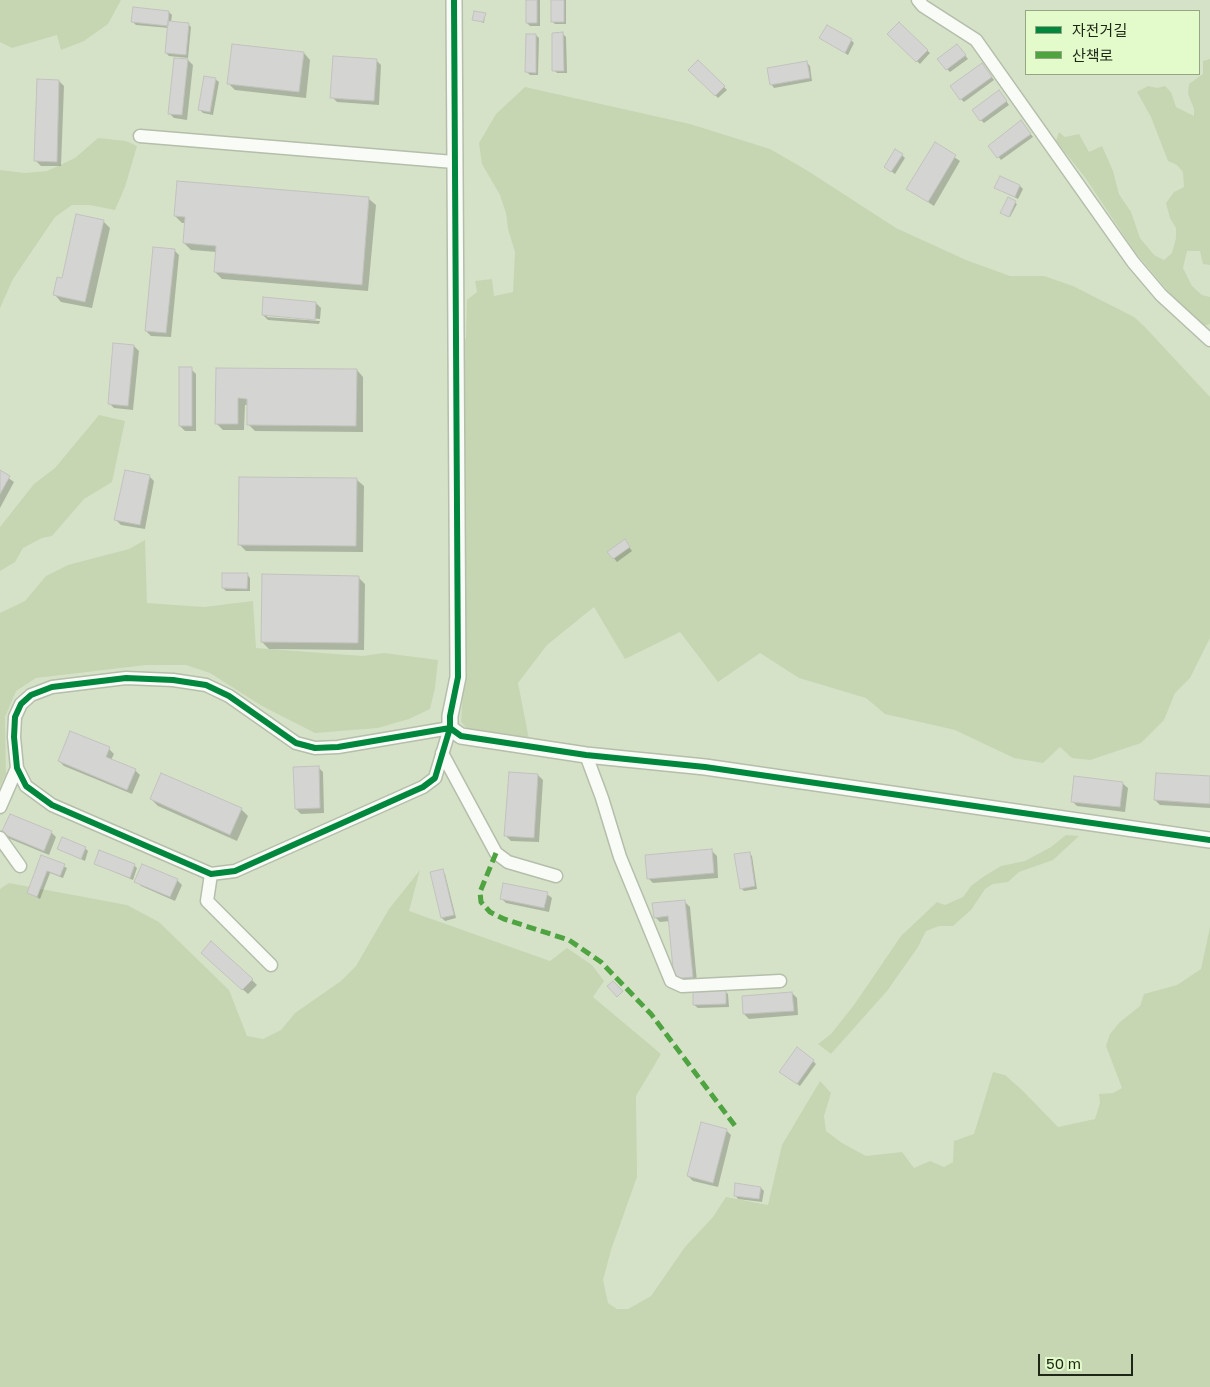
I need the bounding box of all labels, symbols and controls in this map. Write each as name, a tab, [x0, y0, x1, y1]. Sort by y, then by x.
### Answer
legend	[1025, 10, 1200, 75]
text: 자전거길	[1072, 21, 1127, 39]
text: 산책로	[1072, 46, 1113, 64]
scale bar	[1040, 1344, 1135, 1376]
text: 50 m	[1046, 1354, 1081, 1372]

